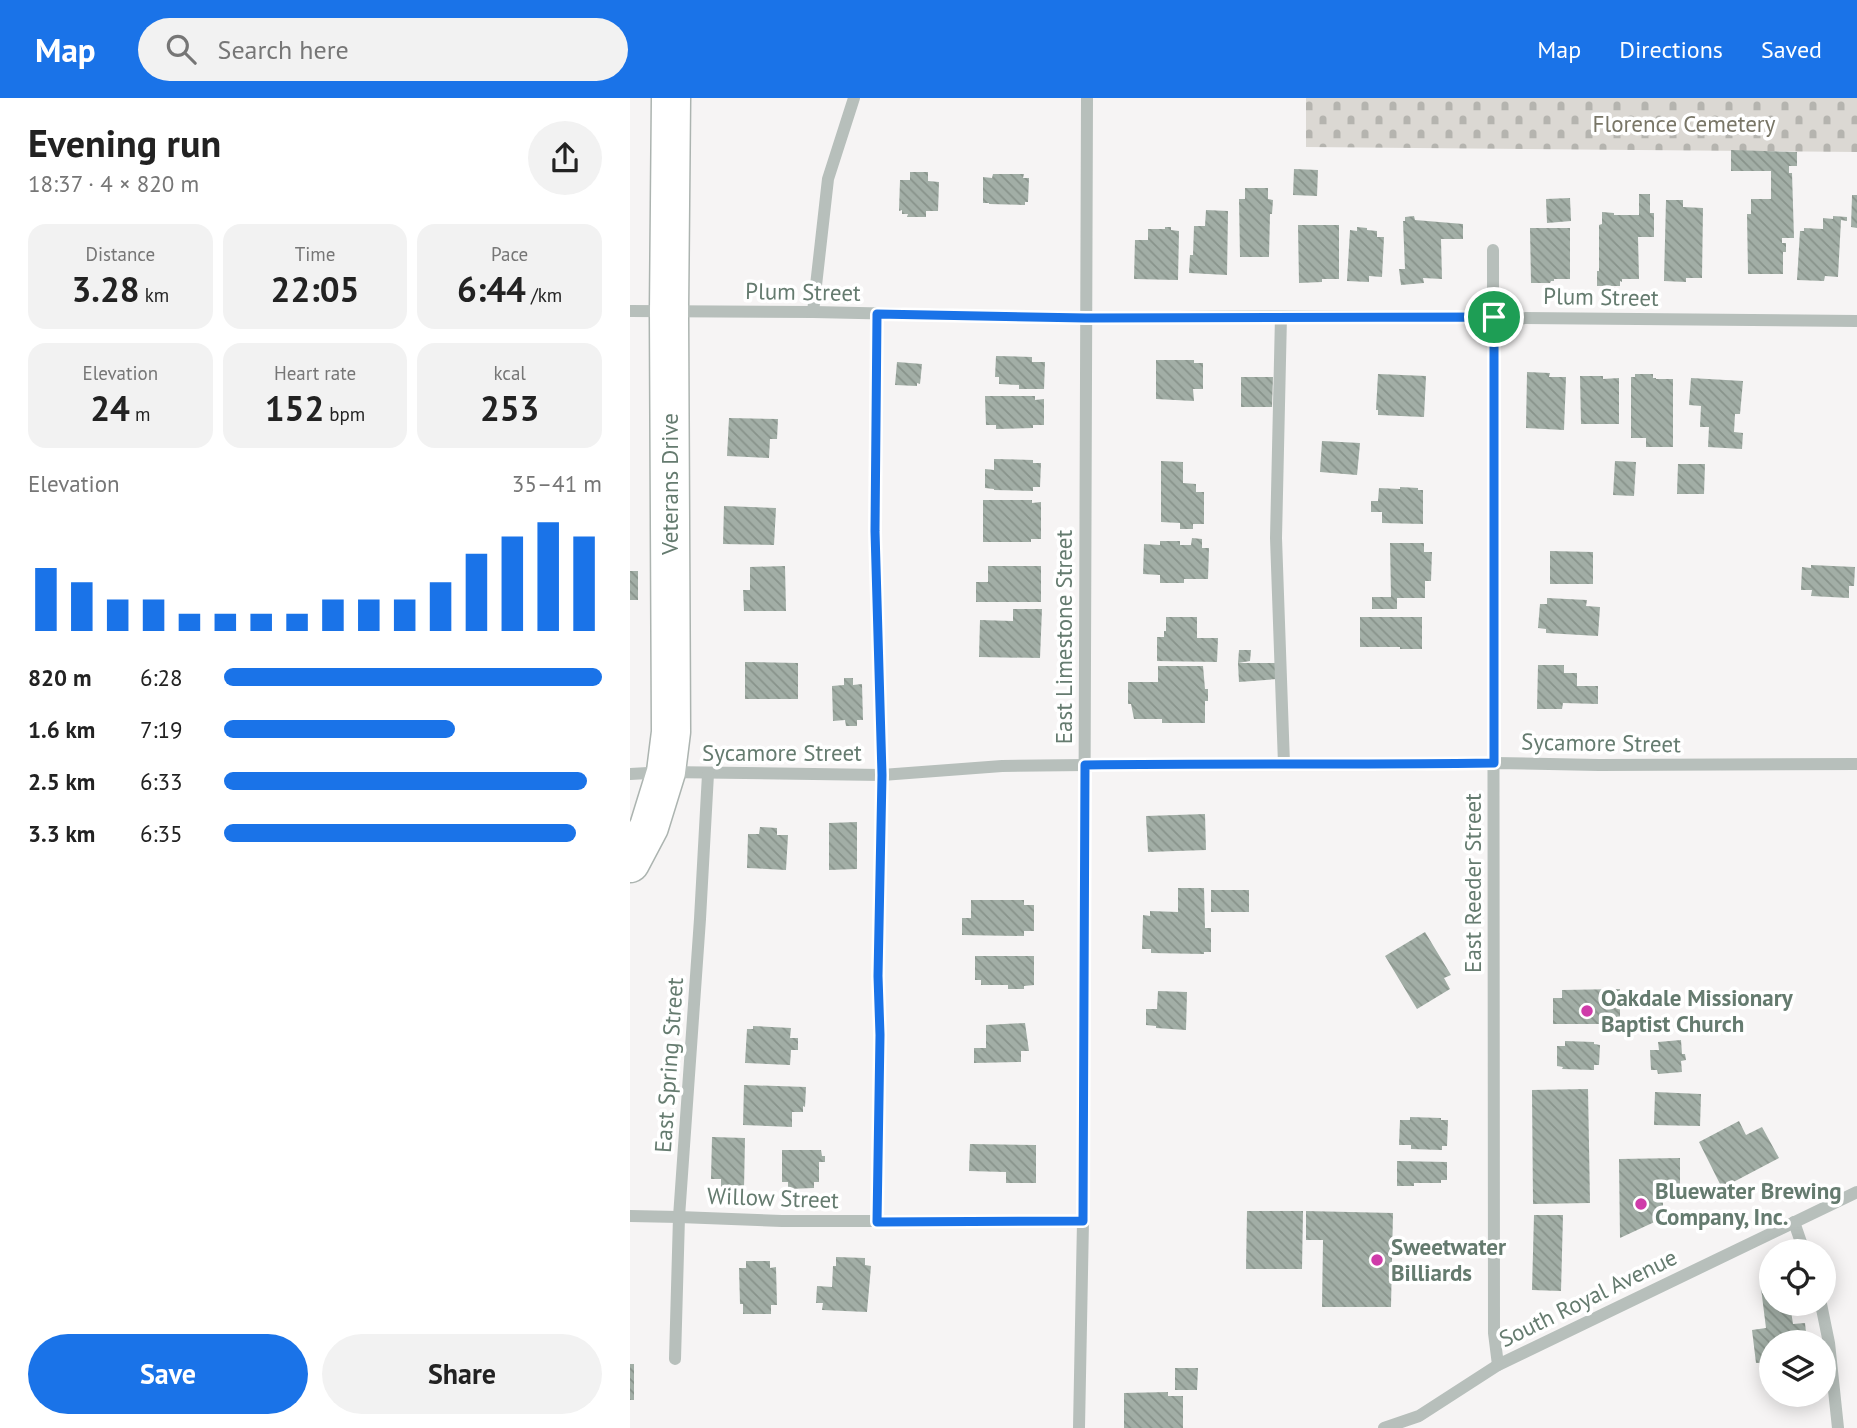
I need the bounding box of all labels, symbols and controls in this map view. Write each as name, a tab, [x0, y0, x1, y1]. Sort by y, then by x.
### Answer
search box	[138, 18, 628, 81]
text: Map	[35, 28, 96, 71]
icon: search	[162, 30, 200, 68]
text: Search here	[218, 33, 349, 66]
text: Map	[1537, 34, 1581, 65]
text: Directions	[1619, 34, 1723, 65]
text: Saved	[1761, 34, 1822, 65]
park label: Florence Cemetery	[1593, 109, 1776, 138]
text: Evening run	[28, 118, 221, 167]
button: share	[528, 121, 602, 195]
text: 18:37 · 4 × 820 m	[28, 169, 199, 198]
text: Distance	[86, 242, 155, 266]
text: Time	[295, 242, 335, 266]
text: Pace	[491, 242, 528, 266]
text: 3.28	[71, 266, 140, 312]
text: 22:05	[271, 266, 359, 312]
text: 6:44	[457, 266, 526, 312]
street label: Plum Street	[745, 276, 861, 307]
street label: Plum Street	[1543, 281, 1659, 312]
text: km	[140, 283, 169, 307]
text: /km	[526, 283, 562, 307]
pin	[1464, 287, 1524, 347]
icon: arrive	[1475, 298, 1513, 336]
text: Elevation	[82, 361, 158, 385]
text: Heart rate	[274, 361, 356, 385]
text: kcal	[493, 361, 526, 385]
text: 24	[90, 385, 130, 431]
text: 152	[265, 385, 324, 431]
text: 253	[480, 385, 539, 431]
text: m	[130, 402, 150, 426]
text: bpm	[324, 402, 365, 426]
street label: Veterans Drive	[655, 413, 684, 556]
text: Elevation	[28, 469, 120, 498]
text: 35–41 m	[512, 469, 602, 498]
street label: East Limestone Street	[1049, 530, 1078, 744]
text: 820 m	[28, 663, 91, 692]
text: 6:28	[140, 663, 183, 692]
text: 1.6 km	[28, 715, 95, 744]
text: 7:19	[140, 715, 183, 744]
street label: Sycamore Street	[1521, 727, 1681, 758]
street label: Sycamore Street	[702, 738, 862, 767]
text: 2.5 km	[28, 767, 95, 796]
text: 6:33	[140, 767, 183, 796]
street label: East Reeder Street	[1458, 793, 1487, 973]
text: 3.3 km	[28, 819, 95, 848]
text: 6:35	[140, 819, 183, 848]
street label: East Spring Street	[648, 976, 689, 1154]
place label: Oakdale Missionary Baptist Church	[1601, 983, 1794, 1038]
marker: Oakdale Missionary Baptist Church	[1579, 1003, 1595, 1019]
place label: Bluewater Brewing Company, Inc.	[1655, 1176, 1842, 1231]
street label: Willow Street	[707, 1181, 840, 1214]
marker: Bluewater Brewing Company, Inc.	[1633, 1196, 1649, 1212]
place label: Sweetwater Billiards	[1391, 1232, 1507, 1287]
map controls	[1759, 1239, 1836, 1407]
button: locate	[1759, 1239, 1836, 1316]
street label: South Royal Avenue	[1494, 1242, 1681, 1353]
marker: Sweetwater Billiards	[1369, 1252, 1385, 1268]
button: layers	[1759, 1330, 1836, 1407]
button: Save	[28, 1334, 308, 1414]
button: Share	[322, 1334, 602, 1414]

